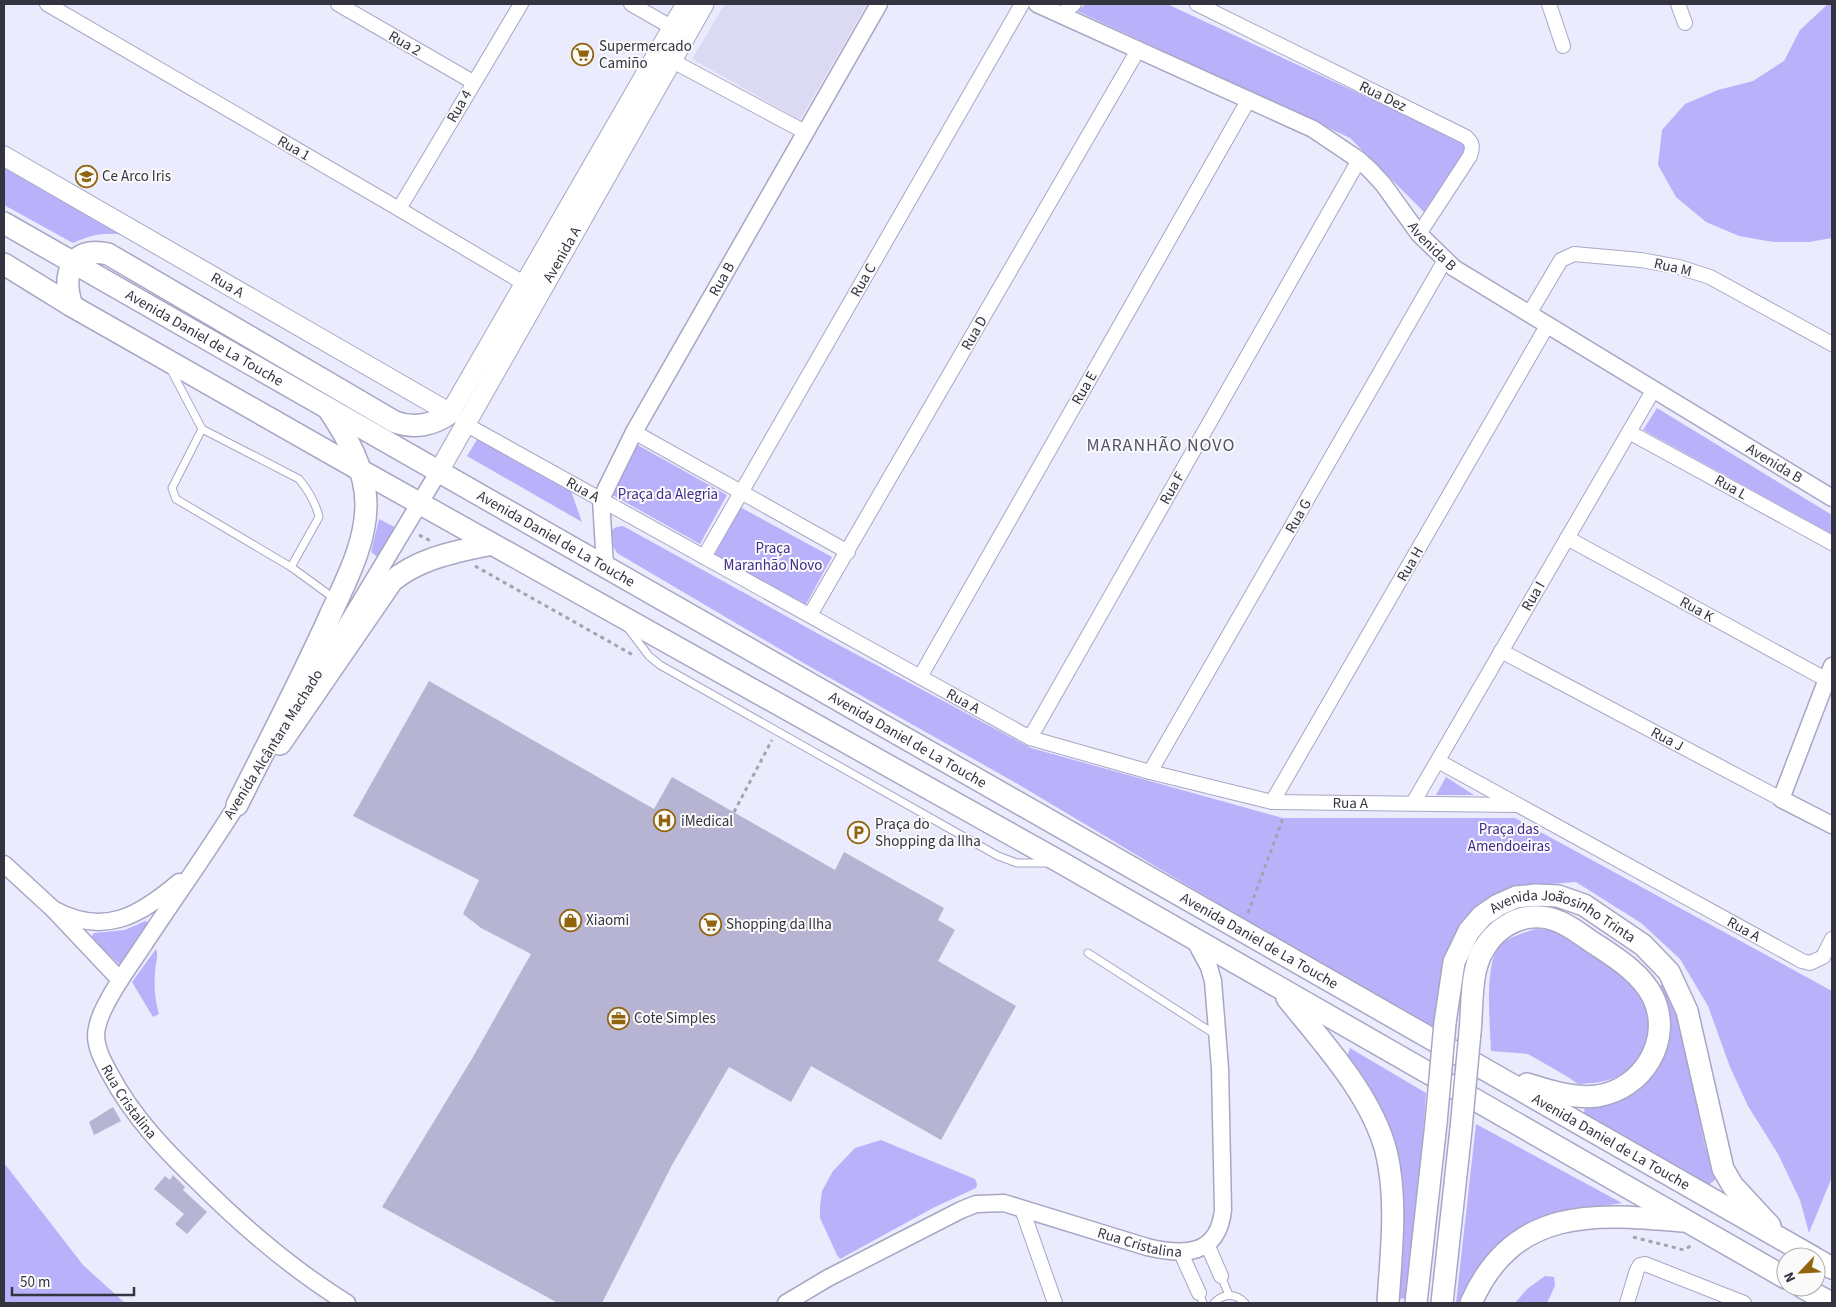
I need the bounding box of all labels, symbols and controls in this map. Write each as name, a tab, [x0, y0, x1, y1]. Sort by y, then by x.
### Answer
street label: Rua 2	[384, 26, 425, 61]
place label: Supermercado Camiño	[599, 36, 692, 74]
supermarket icon: Supermercado Camiño	[571, 43, 595, 67]
street label: Rua Dez	[1356, 76, 1410, 117]
street label: Rua 4	[442, 86, 477, 127]
street label: Rua 1	[273, 131, 314, 166]
school or university icon: Ce Arco Iris	[74, 164, 98, 188]
place label: Ce Arco Iris	[102, 166, 171, 187]
street label: Avenida B	[1402, 218, 1461, 276]
street label: Avenida A	[538, 222, 587, 287]
street label: Rua M	[1652, 253, 1694, 282]
street label: Rua B	[704, 258, 740, 300]
street label: Rua C	[845, 259, 882, 301]
street label: Rua A	[207, 267, 249, 304]
street label: Avenida Daniel de La Touche	[121, 285, 287, 392]
street label: Rua D	[956, 312, 993, 354]
street label: Rua E	[1067, 368, 1102, 409]
district label: MARANHÃO NOVO	[1087, 433, 1235, 458]
street label: Avenida B	[1742, 438, 1806, 489]
street label: Rua F	[1155, 467, 1190, 509]
street label: Rua L	[1711, 470, 1751, 505]
street label: Rua A	[562, 472, 604, 508]
park label: Praça da Alegria	[618, 484, 718, 505]
street label: Avenida Daniel de La Touche	[473, 486, 639, 593]
street label: Rua G	[1280, 495, 1317, 537]
park label: Praça Maranhão Novo	[724, 538, 822, 576]
street label: Rua H	[1392, 543, 1429, 586]
street label: Rua I	[1517, 577, 1550, 615]
street label: Rua K	[1676, 592, 1718, 627]
street label: Avenida Alcântara Machado	[219, 665, 328, 823]
street label: Rua A	[942, 684, 984, 720]
street label: Avenida Daniel de La Touche	[825, 687, 990, 794]
street label: Rua J	[1647, 722, 1687, 757]
street label: Rua A	[1332, 793, 1369, 814]
hospital icon: iMedical	[653, 809, 677, 833]
place label: iMedical	[681, 811, 733, 832]
place label: Praça do Shopping da Ilha	[875, 814, 981, 852]
park label: Praça das Amendoeiras	[1468, 819, 1550, 857]
parking icon: Praça do Shopping da Ilha	[847, 821, 871, 845]
street label: Avenida Joãosinho Trinta	[1485, 885, 1640, 948]
street label: Avenida Daniel de La Touche	[1176, 888, 1342, 994]
shop icon: Xiaomi	[558, 908, 582, 932]
place label: Xiaomi	[586, 910, 629, 931]
supermarket icon: Shopping da Ilha	[698, 912, 722, 936]
street label: Rua A	[1723, 912, 1765, 948]
place label: Shopping da Ilha	[726, 914, 832, 935]
office icon: Cote Simples	[606, 1006, 630, 1030]
place label: Cote Simples	[634, 1008, 716, 1029]
street label: Rua Cristalina	[96, 1061, 162, 1144]
street label: Avenida Daniel de La Touche	[1528, 1088, 1694, 1195]
street label: Rua Cristalina	[1095, 1222, 1182, 1263]
north arrow	[1776, 1247, 1826, 1297]
scale bar	[12, 1264, 135, 1296]
text: N	[1779, 1269, 1801, 1286]
text: 50 m	[20, 1272, 50, 1293]

